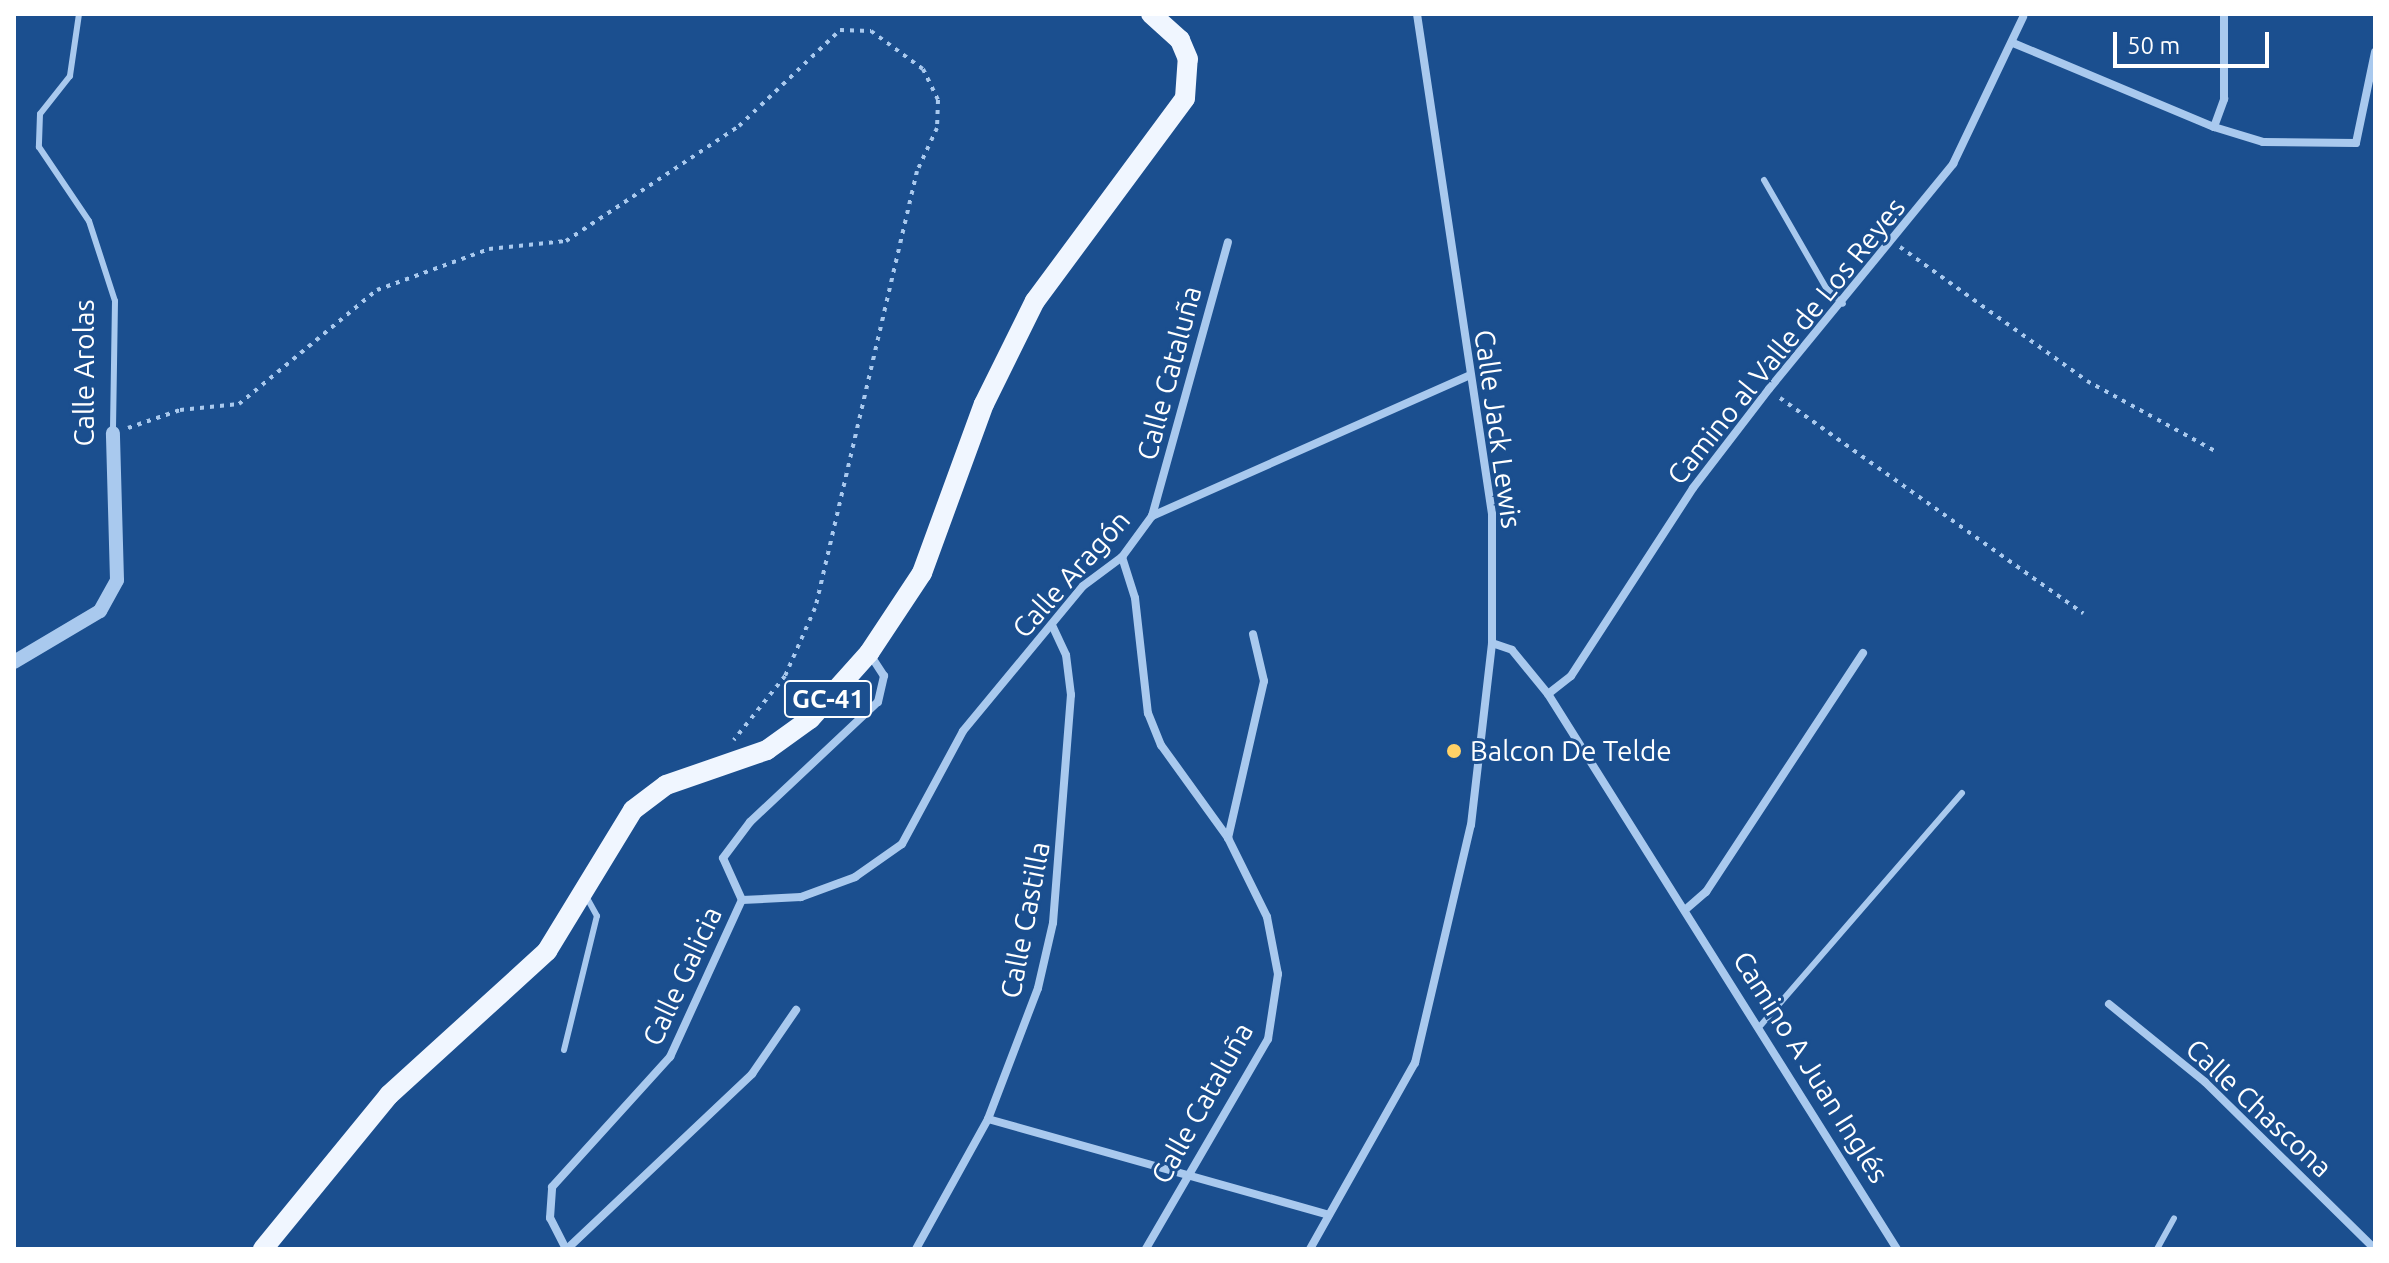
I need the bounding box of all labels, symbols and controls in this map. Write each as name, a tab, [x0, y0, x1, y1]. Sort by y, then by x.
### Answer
scale bar	[2117, 16, 2273, 66]
text: 50 m	[2127, 32, 2180, 59]
street label: Camino al Valle de Los Reyes	[1660, 191, 1912, 491]
street label: Calle Cataluña	[1130, 282, 1208, 464]
street label: Calle Arolas	[67, 299, 101, 447]
street label: Calle Jack Lewis	[1467, 328, 1529, 530]
street label: Calle Aragón	[1005, 503, 1137, 645]
road number: GC-41	[782, 677, 874, 721]
place label: Balcon De Telde	[1470, 734, 1672, 768]
marker: Balcon De Telde	[1445, 742, 1463, 760]
street label: Calle Castilla	[993, 839, 1057, 1001]
street label: Calle Galicia	[635, 901, 729, 1051]
street label: Camino A Juan Inglés	[1726, 945, 1896, 1189]
street label: Calle Cataluña	[1144, 1017, 1260, 1189]
street label: Calle Chascona	[2179, 1032, 2339, 1184]

